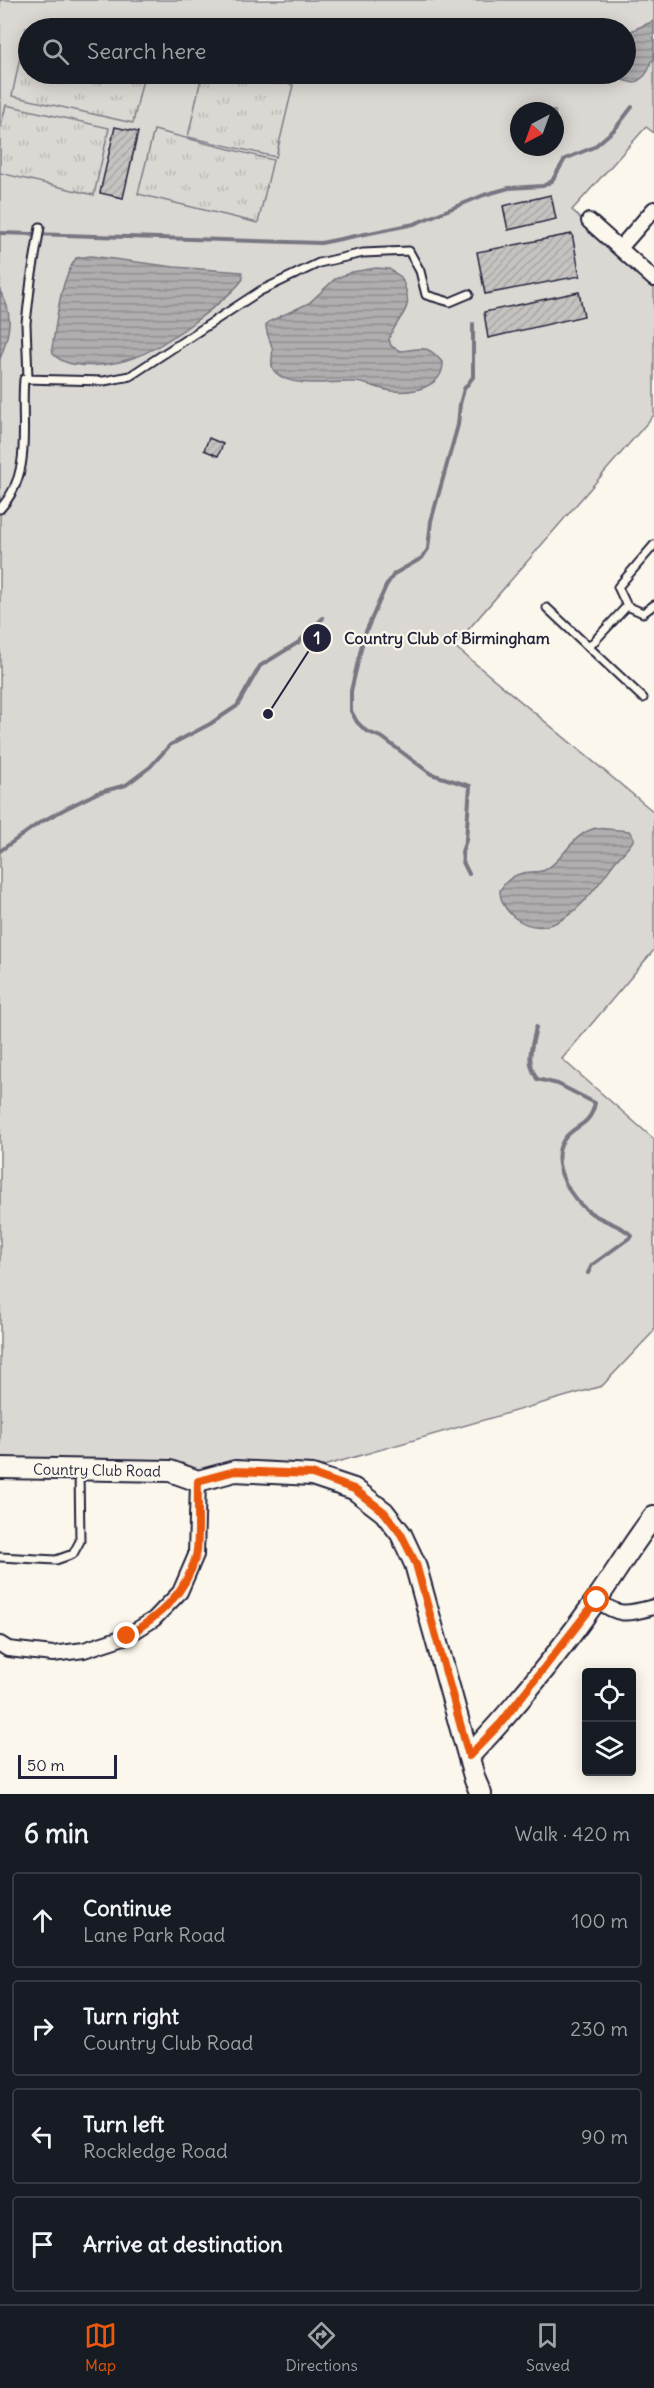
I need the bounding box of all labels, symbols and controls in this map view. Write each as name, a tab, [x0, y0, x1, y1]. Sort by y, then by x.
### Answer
search box	[18, 18, 636, 84]
icon: search	[39, 35, 72, 68]
text: Search here	[87, 37, 206, 65]
north arrow	[510, 102, 564, 156]
callout: Country Club of Birmingham	[302, 621, 561, 655]
text: 1	[313, 626, 321, 649]
text: Country Club of Birmingham	[344, 628, 550, 649]
street label: Country Club Road	[33, 1459, 161, 1481]
route start	[583, 1586, 609, 1612]
route end	[113, 1622, 139, 1648]
map controls	[582, 1668, 636, 1776]
button: locate	[582, 1668, 636, 1722]
button: layers	[582, 1722, 636, 1776]
scale bar	[18, 1752, 117, 1780]
text: 50 m	[27, 1755, 65, 1775]
text: 6 min	[24, 1817, 89, 1850]
text: Walk · 420 m	[514, 1821, 630, 1846]
text: Continue	[83, 1894, 172, 1922]
icon: ahead	[26, 1904, 59, 1937]
text: 100 m	[571, 1908, 628, 1933]
text: Lane Park Road	[83, 1922, 225, 1947]
text: Turn right	[83, 2002, 179, 2030]
icon: right	[26, 2012, 59, 2045]
text: 230 m	[570, 2016, 628, 2041]
text: Country Club Road	[83, 2030, 253, 2055]
text: Turn left	[83, 2110, 164, 2138]
icon: left	[26, 2120, 59, 2153]
text: 90 m	[581, 2124, 628, 2149]
text: Rockledge Road	[83, 2138, 228, 2163]
icon: arrive	[26, 2228, 59, 2261]
text: Arrive at destination	[83, 2230, 283, 2258]
tab: Map	[84, 2319, 117, 2375]
tab: Directions	[285, 2319, 358, 2375]
tab: Saved	[526, 2319, 570, 2375]

